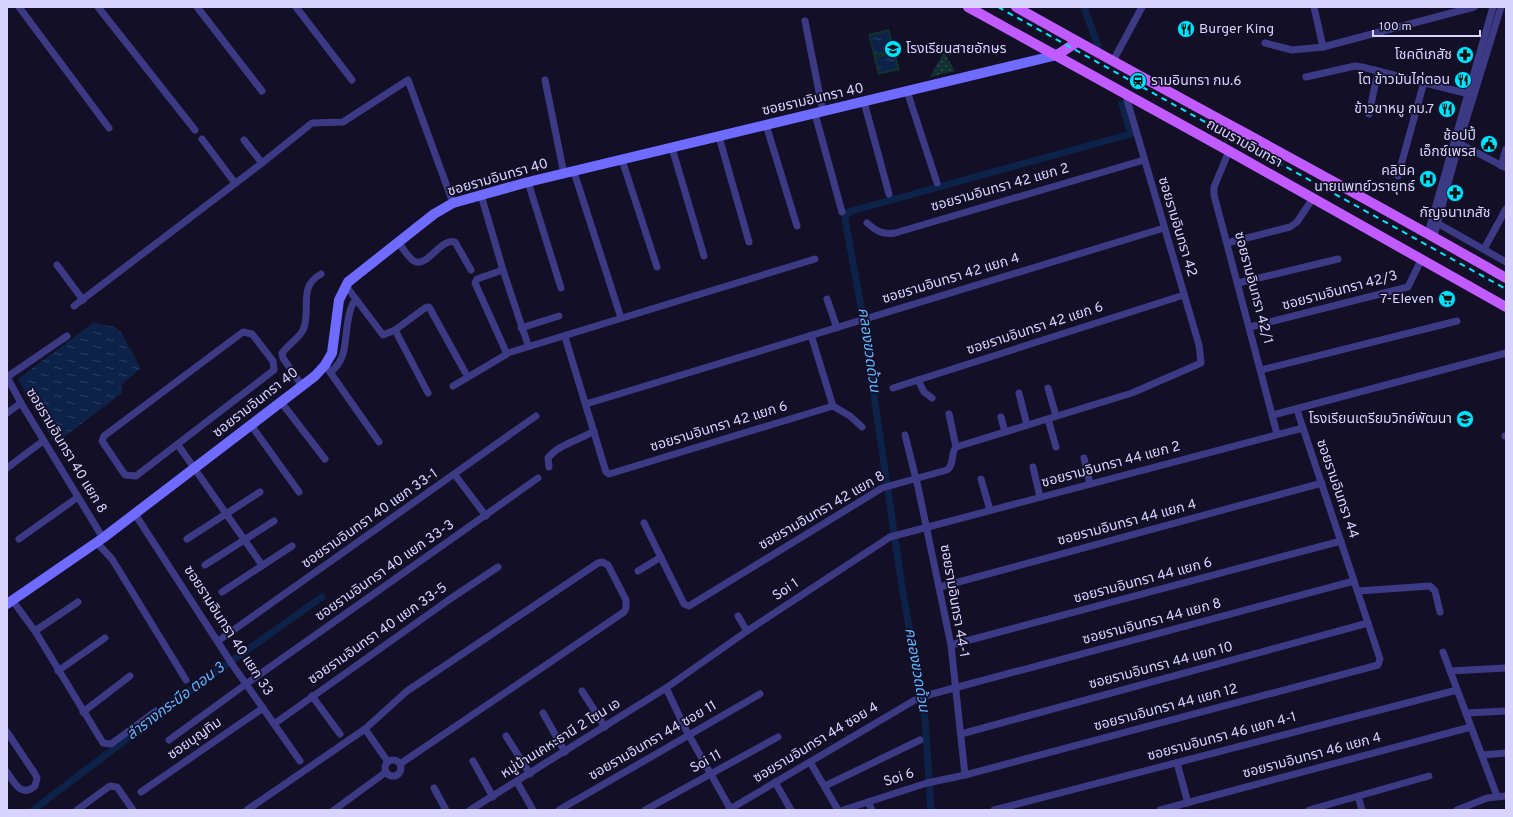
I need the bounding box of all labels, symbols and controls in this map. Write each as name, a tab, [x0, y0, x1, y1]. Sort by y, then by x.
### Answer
scale bar	[1373, 12, 1480, 38]
restaurant icon: Burger King	[1176, 19, 1196, 39]
text: 100 m	[1379, 19, 1412, 35]
place label: Burger King	[1199, 21, 1274, 38]
school or university icon: โรงเรียนสายอักษร	[883, 39, 903, 59]
place label: โรงเรียนสายอักษร	[906, 41, 1007, 58]
pharmacy icon: โชคดีเภสัช	[1455, 45, 1475, 65]
place label: โชคดีเภสัช	[1395, 47, 1452, 64]
restaurant icon: โต ข้าวมันไก่ตอน	[1453, 70, 1473, 90]
station icon: รามอินทรา กม.6	[1128, 71, 1148, 91]
place label: โต ข้าวมันไก่ตอน	[1358, 71, 1450, 89]
place label: รามอินทรา กม.6	[1151, 73, 1242, 90]
street label: ซอยรามอินทรา 40	[760, 80, 866, 120]
restaurant icon: ข้าวขาหมู กม.7	[1437, 99, 1457, 119]
place label: ข้าวขาหมู กม.7	[1354, 101, 1434, 118]
street label: ถนนรามอินทรา	[1203, 116, 1285, 172]
place label: ช้อปปี้ เอ็กซ์เพรส	[1419, 125, 1476, 161]
public building icon: ช้อปปี้ เอ็กซ์เพรส	[1479, 134, 1499, 154]
street label: ซอยรามอินทรา 40	[446, 156, 550, 200]
street label: ซอยรามอินทรา 42 แยก 2	[929, 160, 1071, 216]
place label: คลินิค นายแพทย์วรายุทธ์	[1314, 163, 1415, 196]
hospital icon: คลินิค นายแพทย์วรายุทธ์	[1418, 169, 1438, 189]
street label: ซอยรามอินทรา 42	[1154, 175, 1200, 279]
pharmacy icon: กัญจนาเภสัช	[1445, 183, 1465, 203]
place label: กัญจนาเภสัช	[1419, 205, 1491, 222]
street label: ซอยรามอินทรา 42/1	[1230, 230, 1276, 346]
street label: ซอยรามอินทรา 42 แยก 4	[880, 250, 1022, 308]
street label: ซอยรามอินทรา 42/3	[1280, 267, 1400, 315]
supermarket icon: 7-Eleven	[1437, 289, 1457, 309]
place label: 7-Eleven	[1380, 291, 1434, 308]
street label: ซอยรามอินทรา 42 แยก 6	[965, 299, 1105, 359]
water label: คลองขวดด้วน	[853, 307, 883, 394]
street label: ซอยรามอินทรา 40	[210, 364, 302, 442]
street label: ซอยรามอินทรา 40 แยก 8	[22, 385, 110, 517]
street label: ซอยรามอินทรา 42 แยก 6	[648, 398, 790, 456]
school or university icon: โรงเรียนเตรียมวิทย์พัฒนา	[1455, 409, 1475, 429]
place label: โรงเรียนเตรียมวิทย์พัฒนา	[1309, 411, 1452, 428]
street label: ซอยรามอินทรา 44	[1312, 437, 1362, 541]
street label: ซอยรามอินทรา 44 แยก 2	[1040, 438, 1182, 492]
street label: ซอยรามอินทรา 40 แยก 33-1	[299, 465, 441, 573]
street label: ซอยรามอินทรา 42 แยก 8	[756, 468, 888, 554]
street label: ซอยรามอินทรา 44 แยก 4	[1056, 496, 1198, 550]
street label: ซอยรามอินทรา 40 แยก 33-3	[312, 517, 458, 625]
street label: ซอยรามอินทรา 44-1	[936, 543, 972, 659]
street label: ซอยรามอินทรา 44 แยก 6	[1072, 554, 1214, 608]
street label: ซอยรามอินทรา 40 แยก 33	[180, 563, 276, 699]
street label: Soi 1	[770, 575, 802, 605]
street label: ซอยรามอินทรา 40 แยก 33-5	[305, 579, 451, 689]
street label: ซอยรามอินทรา 44 แยก 8	[1081, 595, 1223, 649]
water label: คลองขวดด้วน	[899, 626, 933, 714]
street label: ซอยรามอินทรา 44 แยก 10	[1087, 639, 1235, 693]
water label: ลำรางกระบือ ตอน 3	[123, 659, 229, 745]
street label: ซอยรามอินทรา 44 แยก 12	[1092, 681, 1240, 735]
street label: หมู่บ้านเคหะธานี 2 โซน เอ	[497, 694, 624, 783]
street label: ซอยรามอินทรา 44 ซอย 11	[586, 697, 720, 785]
street label: ซอยรามอินทรา 44 ซอย 4	[750, 699, 882, 787]
street label: ซอยรามอินทรา 46 แยก 4-1	[1146, 709, 1298, 765]
street label: ซอยบุญทิม	[165, 714, 225, 764]
street label: ซอยรามอินทรา 46 แยก 4	[1241, 729, 1383, 783]
street label: Soi 11	[687, 747, 725, 777]
street label: Soi 6	[882, 765, 916, 791]

